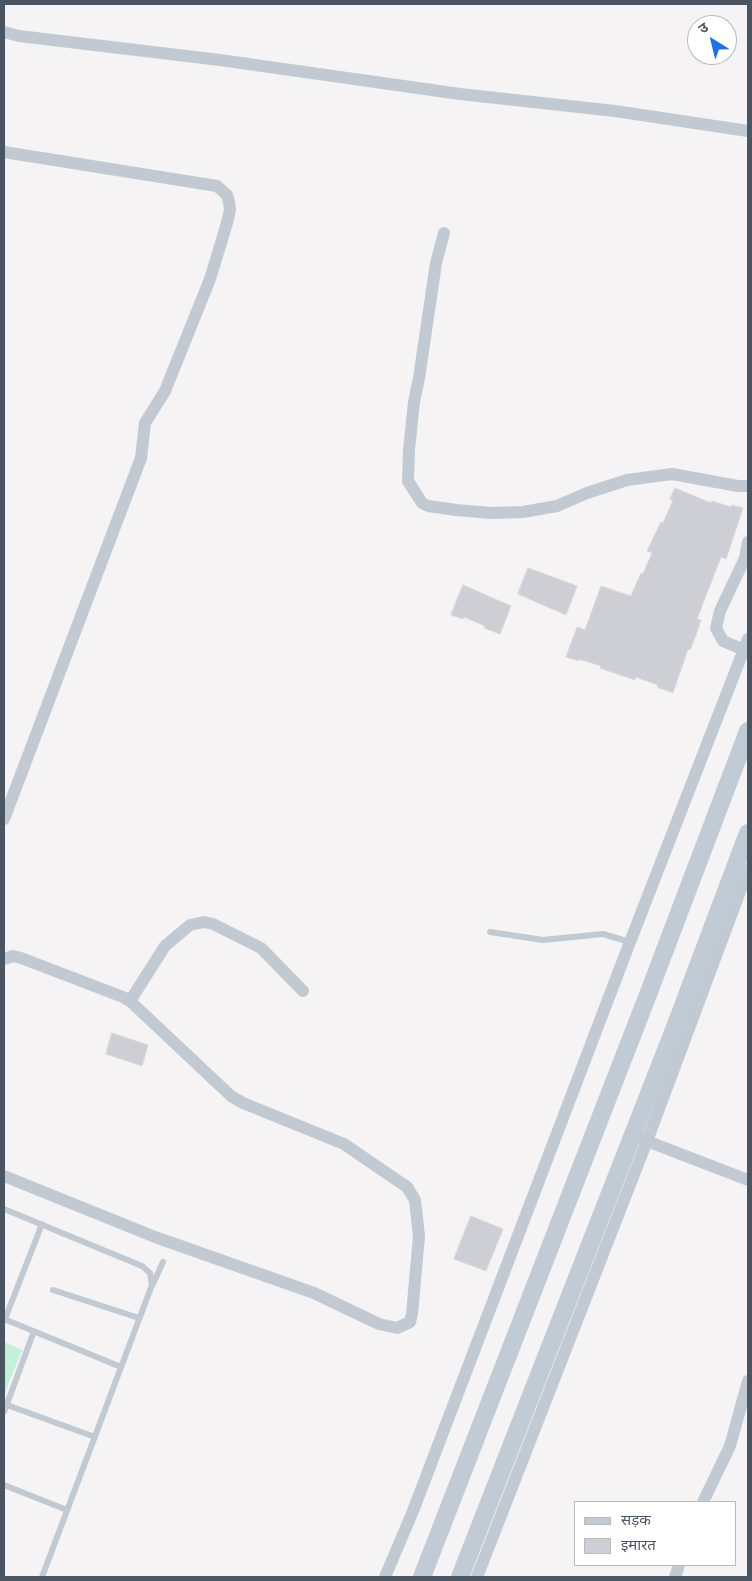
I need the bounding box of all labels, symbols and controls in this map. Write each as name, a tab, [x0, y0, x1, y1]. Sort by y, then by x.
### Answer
north arrow	[687, 15, 737, 65]
text: उ	[695, 19, 712, 38]
legend	[574, 1501, 737, 1566]
text: सड़क	[621, 1511, 651, 1529]
text: इमारत	[621, 1536, 656, 1554]

